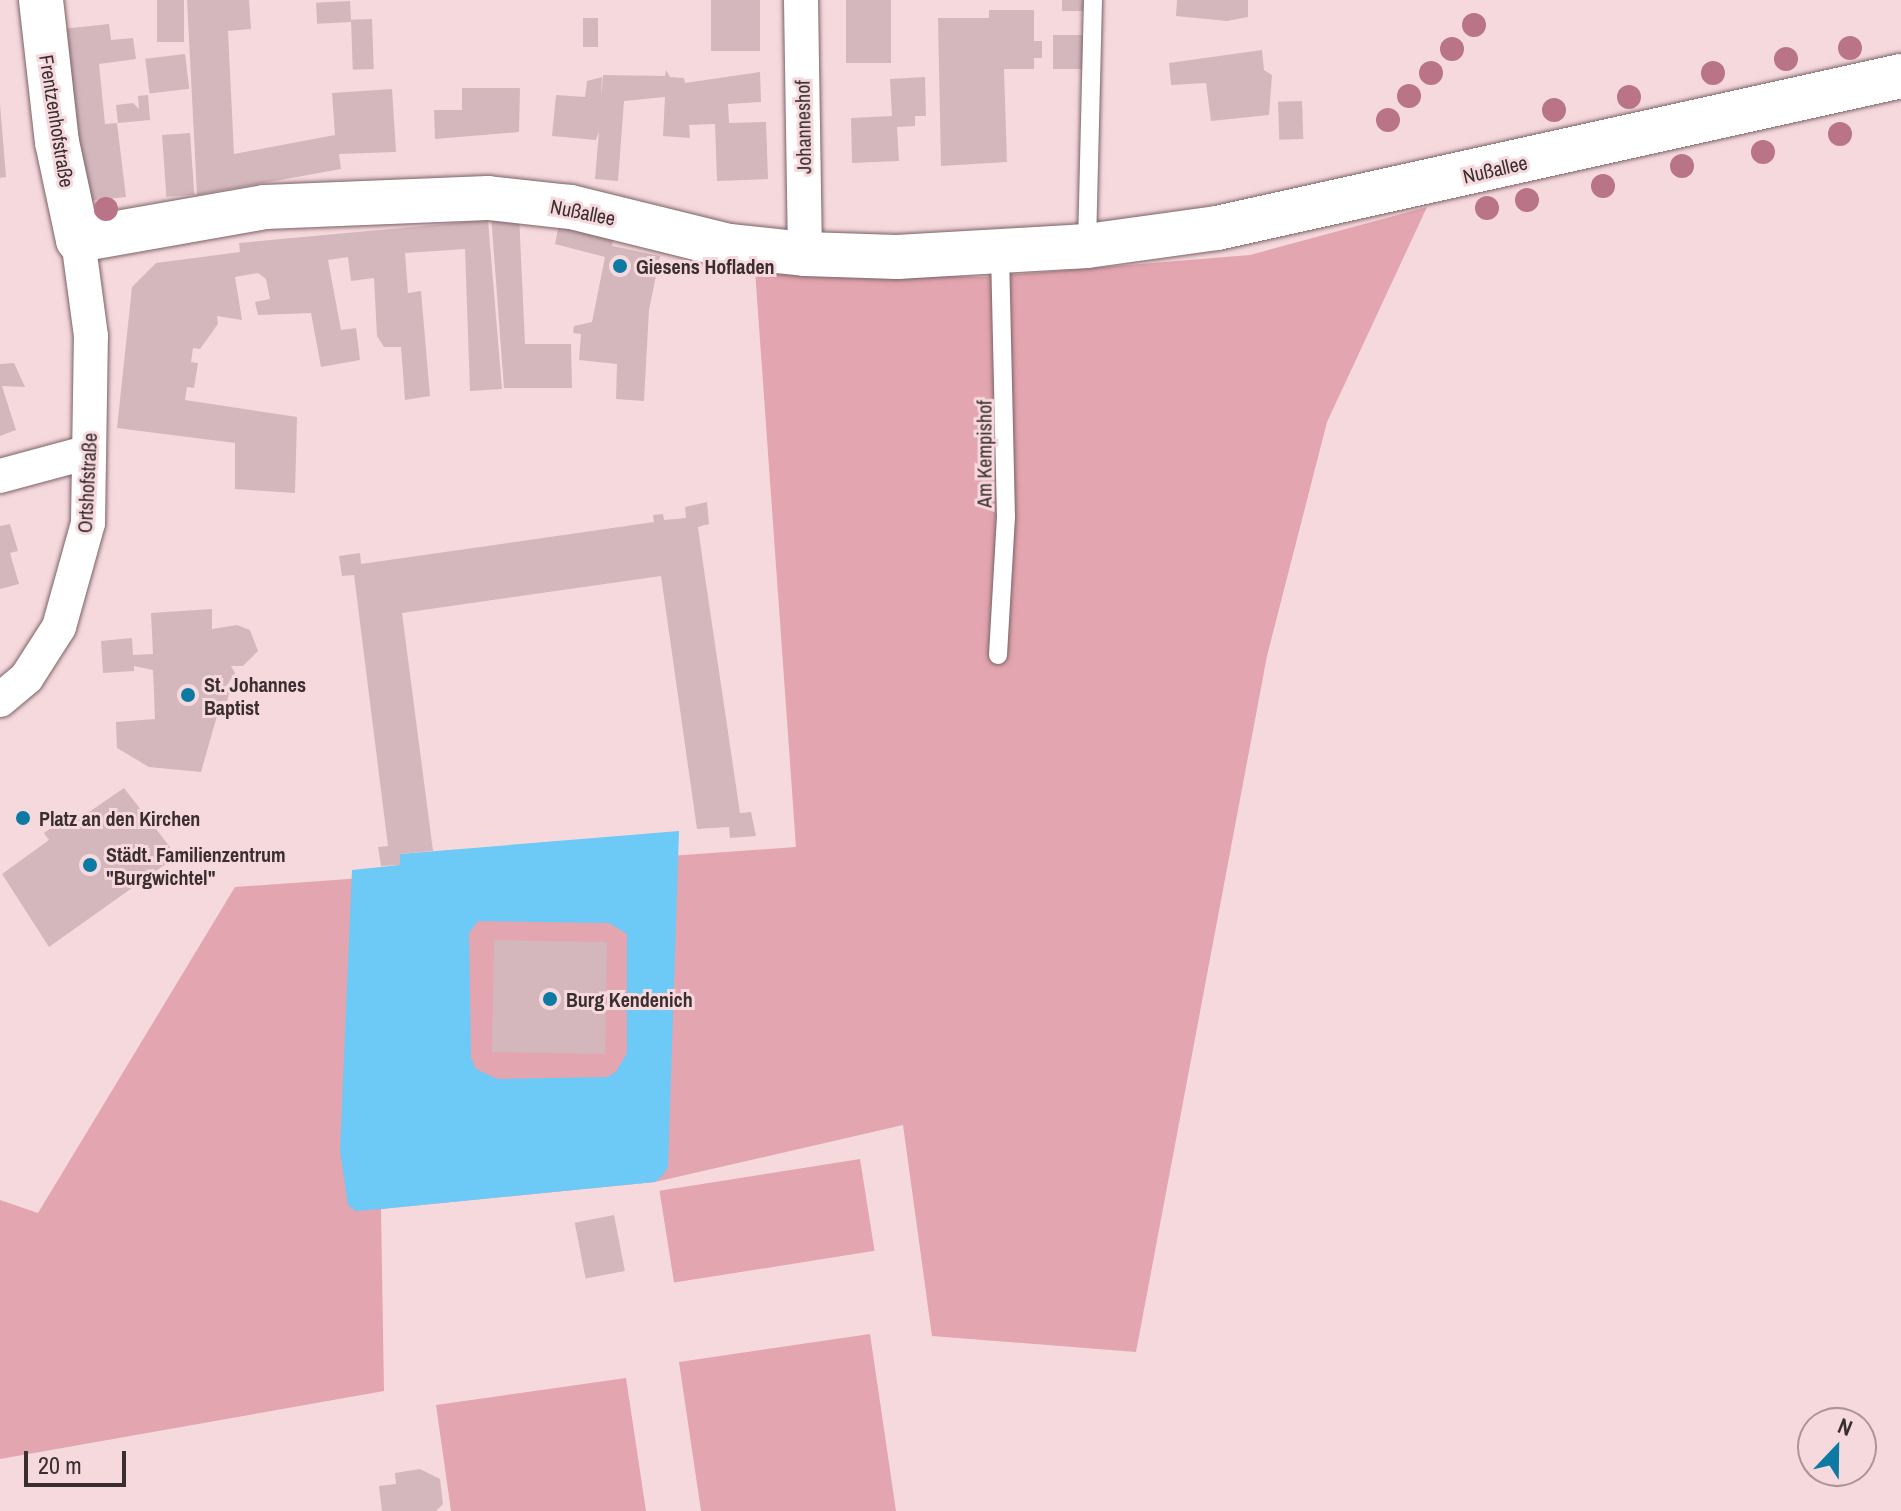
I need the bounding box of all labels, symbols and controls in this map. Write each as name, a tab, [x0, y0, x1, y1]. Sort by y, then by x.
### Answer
street label: Frentzenhofstraße	[35, 53, 79, 189]
street label: Johanneshof	[790, 80, 816, 174]
street label: Nußallee	[1460, 150, 1530, 188]
street label: Nußallee	[549, 194, 617, 230]
place label: Giesens Hofladen	[636, 254, 775, 278]
marker: Giesens Hofladen	[611, 257, 629, 275]
street label: Am Kempishof	[972, 400, 996, 508]
street label: Ortshofstraße	[72, 432, 102, 534]
place label: St. Johannes Baptist	[204, 672, 306, 719]
marker: St. Johannes Baptist	[179, 686, 197, 704]
place label: Platz an den Kirchen	[39, 806, 200, 830]
marker: Platz an den Kirchen	[14, 809, 32, 827]
place label: Städt. Familienzentrum "Burgwichtel"	[106, 842, 286, 889]
marker: Städt. Familienzentrum "Burgwichtel"	[81, 856, 99, 874]
place label: Burg Kendenich	[566, 987, 693, 1011]
marker: Burg Kendenich	[541, 990, 559, 1008]
north arrow	[1797, 1407, 1877, 1487]
text: N	[1834, 1410, 1857, 1443]
scale bar	[28, 1435, 130, 1485]
text: 20 m	[38, 1449, 82, 1481]

